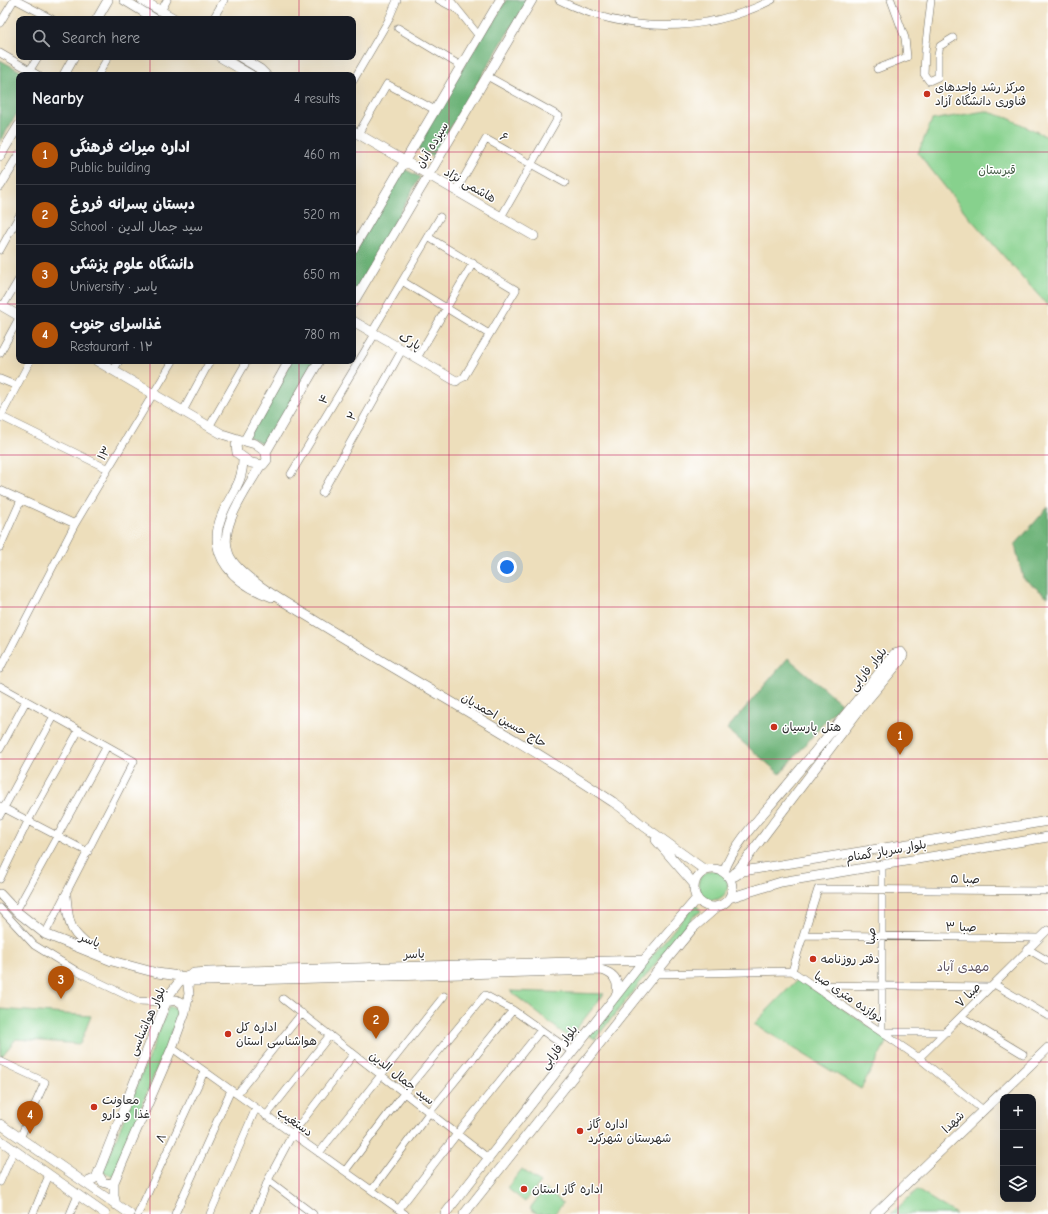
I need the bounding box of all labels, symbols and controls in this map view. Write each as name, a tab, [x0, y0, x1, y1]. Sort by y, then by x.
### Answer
search box	[16, 16, 356, 60]
icon: search	[30, 27, 52, 49]
text: Search here	[62, 29, 140, 47]
place label: مرکز رشد واحدهای فناوری دانشگاه آزاد	[935, 80, 1026, 109]
text: Nearby	[32, 89, 83, 108]
marker: مرکز رشد واحدهای فناوری دانشگاه آزاد	[922, 89, 932, 99]
text: 4 results	[294, 91, 340, 106]
street label: سیزده آبان	[413, 119, 452, 171]
street label: ۶	[497, 129, 511, 145]
text: اداره میراث فرهنگی	[70, 138, 190, 156]
text: 1	[42, 147, 48, 162]
text: 460 m	[304, 147, 340, 162]
text: Public building	[70, 160, 151, 175]
park label: قبرستان	[978, 163, 1016, 178]
street label: هاشمی نژاد	[441, 165, 499, 206]
text: دبستان پسرانه فروغ	[70, 195, 195, 213]
text: 2	[42, 207, 48, 222]
text: 520 m	[303, 207, 340, 222]
text: School · سید جمال الدین	[70, 219, 203, 234]
text: دانشگاه علوم پزشکی	[70, 255, 194, 273]
text: 3	[42, 267, 48, 282]
text: 650 m	[303, 267, 340, 282]
text: University · یاسر	[70, 279, 158, 294]
text: غذاسرای جنوب	[70, 315, 162, 333]
text: 4	[42, 327, 48, 342]
text: 780 m	[304, 327, 340, 342]
street label: پارک	[396, 329, 424, 354]
text: Restaurant · ۱۲	[70, 339, 153, 354]
street label: ۴	[316, 392, 332, 406]
street label: ۲	[344, 409, 360, 423]
street label: ۱۳	[94, 443, 114, 463]
your location	[497, 557, 517, 577]
street label: بلوار فارابی	[846, 644, 891, 694]
street label: حاج حسین احمدیان	[458, 690, 549, 752]
place label: هتل پارسیان	[782, 720, 841, 735]
marker: هتل پارسیان	[769, 722, 779, 732]
pin: 1	[887, 722, 913, 755]
street label: بلوار سرباز گمنام	[845, 837, 928, 867]
street label: صبا ۵	[950, 872, 980, 887]
street label: صبا ۳	[946, 920, 976, 935]
street label: صبا	[864, 927, 879, 945]
street label: یاسر	[77, 929, 102, 950]
street label: یاسر	[402, 947, 425, 961]
place label: دفتر روزنامه	[821, 952, 880, 967]
marker: دفتر روزنامه	[808, 954, 818, 964]
district label: مهدی آباد	[937, 959, 989, 975]
pin: 3	[48, 966, 74, 999]
street label: دوازده متری صبا	[811, 969, 886, 1026]
street label: صبا ۷	[953, 980, 984, 1011]
street label: بلوار هواشناسی	[125, 984, 169, 1058]
pin: 2	[363, 1006, 389, 1039]
place label: اداره کل هواشناسی استان	[236, 1020, 317, 1049]
street label: بلوار فارابی	[538, 1022, 581, 1072]
marker: اداره کل هواشناسی استان	[223, 1029, 233, 1039]
street label: سید جمال الدین	[366, 1048, 437, 1108]
place label: معاونت غذا و دارو	[101, 1093, 150, 1122]
map controls	[1000, 1094, 1036, 1202]
button: +	[1000, 1094, 1036, 1130]
pin: 4	[17, 1101, 43, 1134]
marker: معاونت غذا و دارو	[89, 1102, 99, 1112]
street label: دستغیب	[274, 1105, 315, 1140]
street label: شهدا	[939, 1108, 967, 1136]
place label: اداره گاز شهرستان شهرکرد	[587, 1117, 671, 1145]
marker: اداره گاز شهرستان شهرکرد	[575, 1126, 585, 1136]
button: −	[1000, 1130, 1036, 1166]
street label: ۸	[153, 1131, 169, 1145]
button: layers	[1000, 1166, 1036, 1202]
place label: اداره گاز استان	[532, 1182, 603, 1196]
marker: اداره گاز استان	[519, 1184, 529, 1194]

